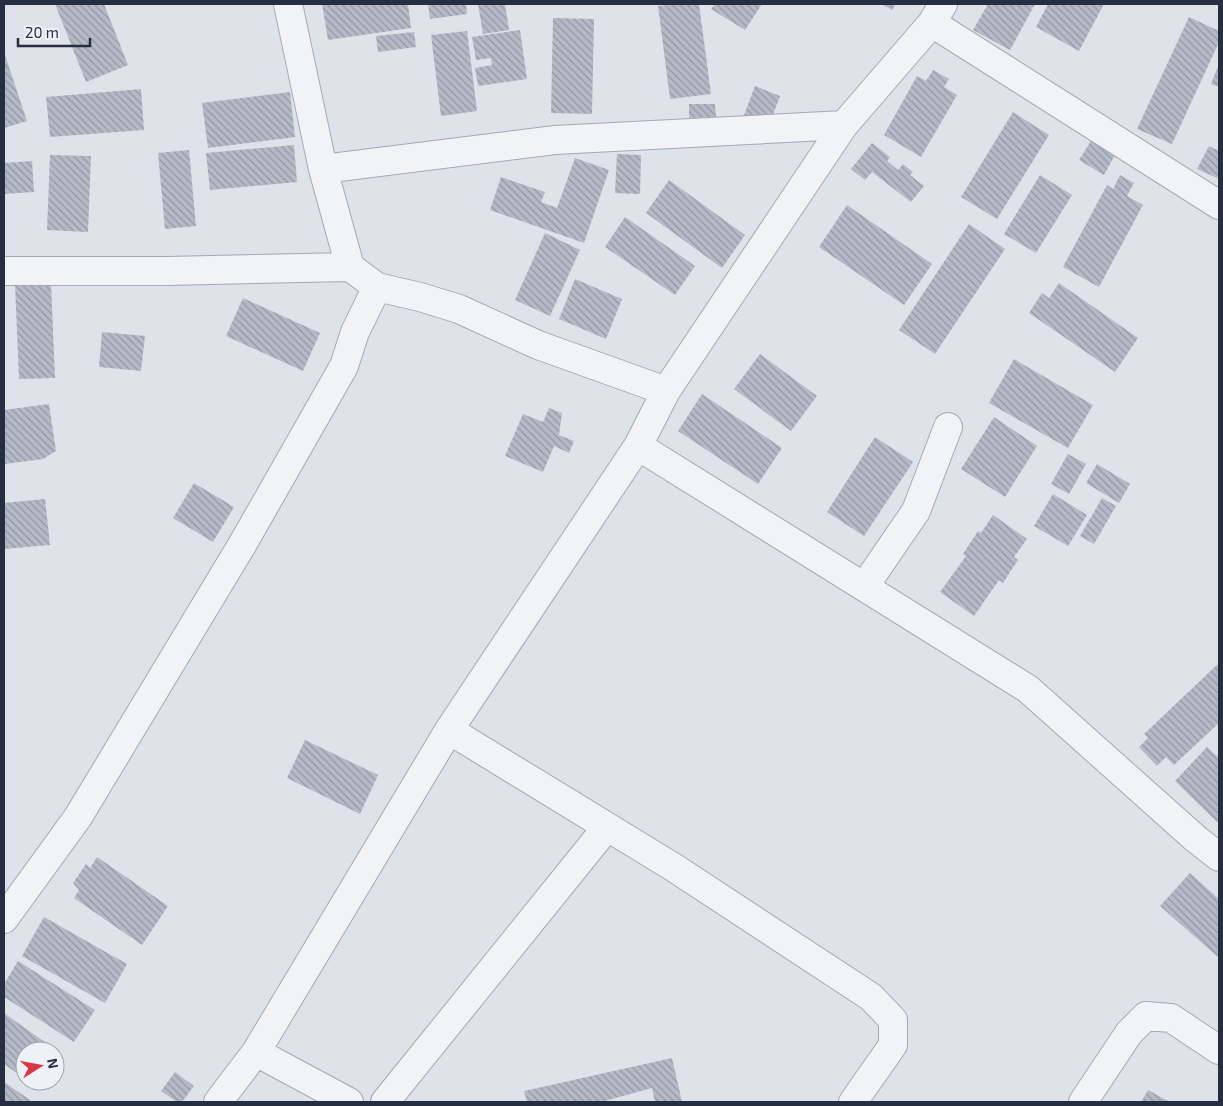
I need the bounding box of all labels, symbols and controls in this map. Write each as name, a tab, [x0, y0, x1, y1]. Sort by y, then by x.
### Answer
scale bar	[18, 15, 90, 47]
text: 20 m	[25, 23, 59, 41]
north arrow	[15, 1041, 65, 1091]
text: N	[44, 1057, 63, 1070]

